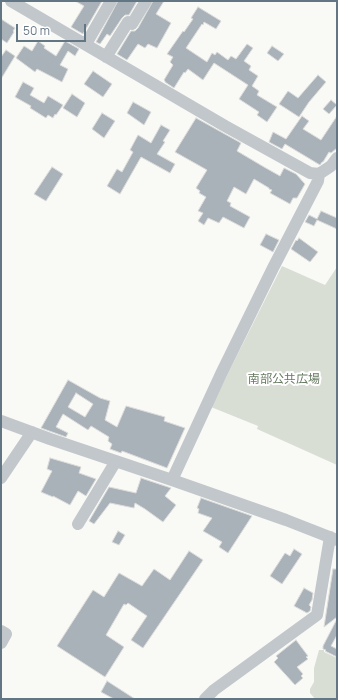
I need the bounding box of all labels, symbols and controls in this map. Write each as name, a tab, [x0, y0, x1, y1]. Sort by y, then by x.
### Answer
scale bar	[18, 16, 88, 42]
text: 50 m	[23, 22, 50, 39]
park label: 南部公共広場	[248, 373, 320, 387]

